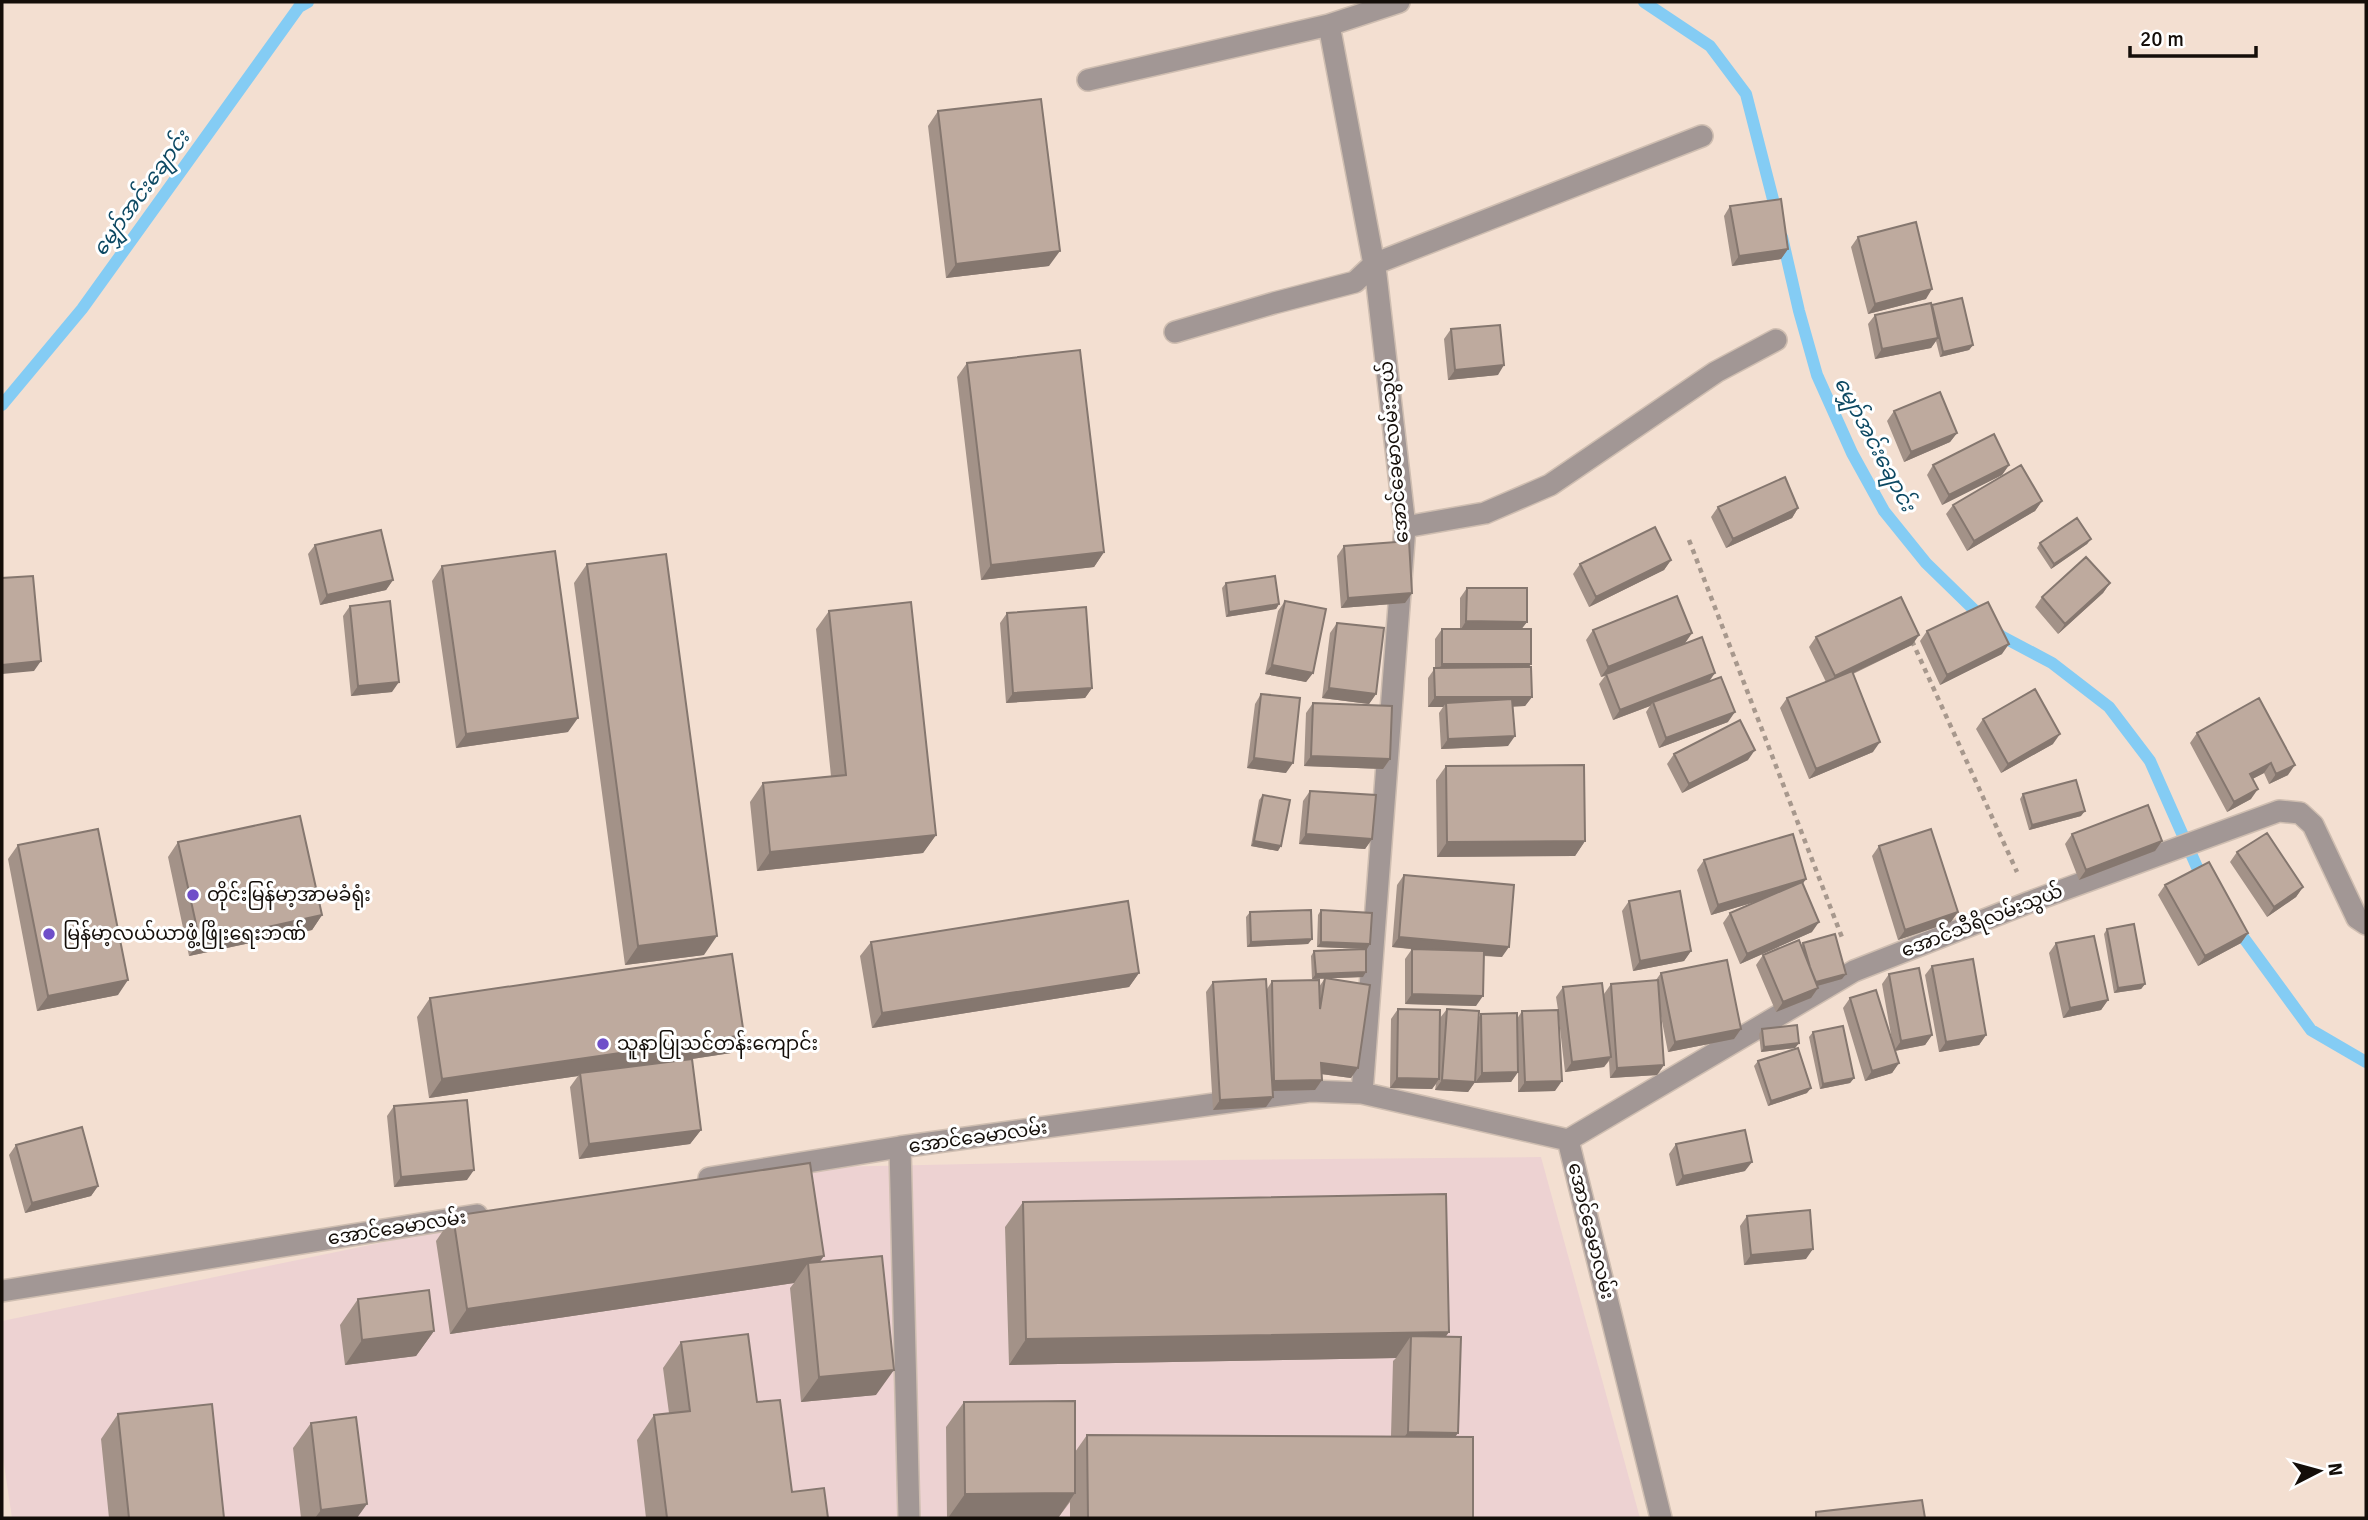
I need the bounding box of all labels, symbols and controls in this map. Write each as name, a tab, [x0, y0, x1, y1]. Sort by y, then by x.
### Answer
scale bar	[2130, 14, 2256, 58]
text: 20 m	[2140, 26, 2184, 52]
water label: မျှော်အင်းချောင်း	[85, 123, 199, 263]
street label: အောင်ခေမာလမ်းသွယ်	[1371, 360, 1417, 544]
water label: မျှော်အင်းချောင်း	[1825, 371, 1924, 519]
street label: အောင်သီရိလမ်းသွယ်	[1897, 876, 2067, 966]
place label: တိုင်းမြန်မာ့အာမခံရုံး	[207, 880, 371, 911]
marker: တိုင်းမြန်မာ့အာမခံရုံး	[185, 887, 201, 903]
place label: မြန်မာ့လယ်ယာဖွံ့ဖြိုးရေးဘဏ်	[63, 919, 306, 949]
marker: မြန်မာ့လယ်ယာဖွံ့ဖြိုးရေးဘဏ်	[41, 926, 57, 942]
place label: သူနာပြုသင်တန်းကျောင်း	[617, 1029, 818, 1060]
marker: သူနာပြုသင်တန်းကျောင်း	[595, 1036, 611, 1052]
street label: အောင်ခေမာလမ်း	[907, 1112, 1049, 1159]
street label: အောင်ခေမာလမ်း	[1562, 1159, 1622, 1302]
street label: အောင်ခေမာလမ်း	[326, 1202, 468, 1251]
north arrow	[2284, 1436, 2354, 1506]
text: N	[2322, 1462, 2348, 1477]

